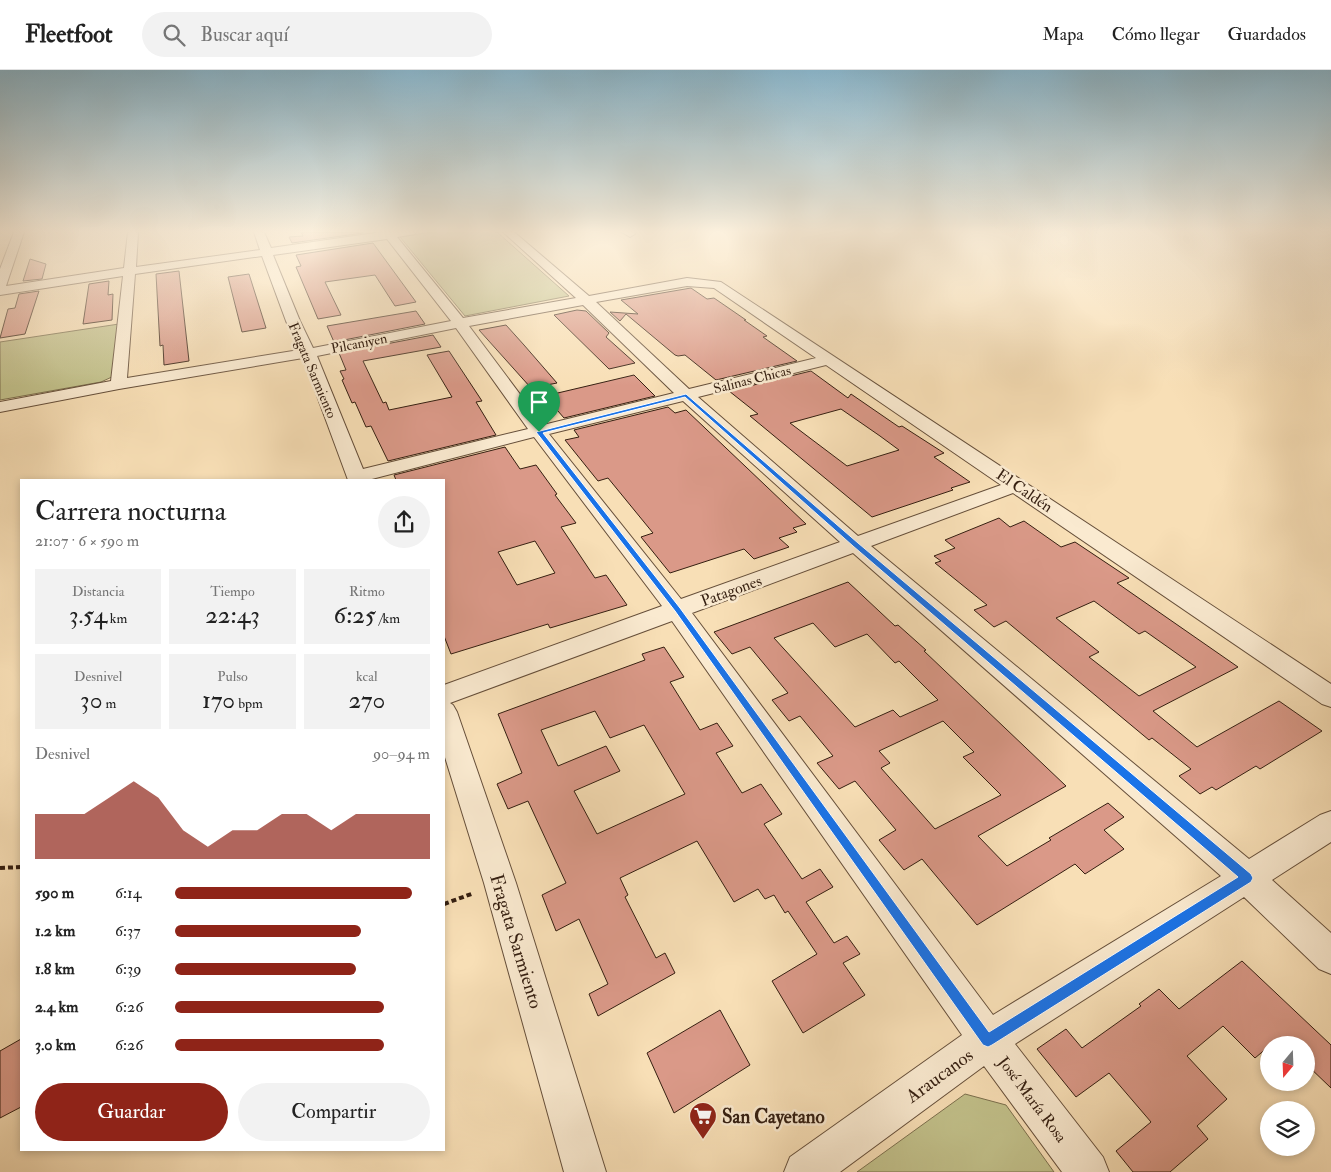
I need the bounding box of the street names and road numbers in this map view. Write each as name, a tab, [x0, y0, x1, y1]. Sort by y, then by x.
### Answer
street label: Fragata Sarmiento	[285, 320, 341, 421]
street label: Pilcaniyen	[330, 330, 389, 358]
street label: Salinas Chicas	[712, 362, 793, 397]
street label: El Caldén	[992, 465, 1057, 517]
street label: Patagones	[698, 571, 765, 611]
street label: Fragata Sarmiento	[484, 871, 548, 1012]
street label: Araucanos	[900, 1043, 978, 1109]
street label: José María Rosa	[992, 1052, 1071, 1148]

